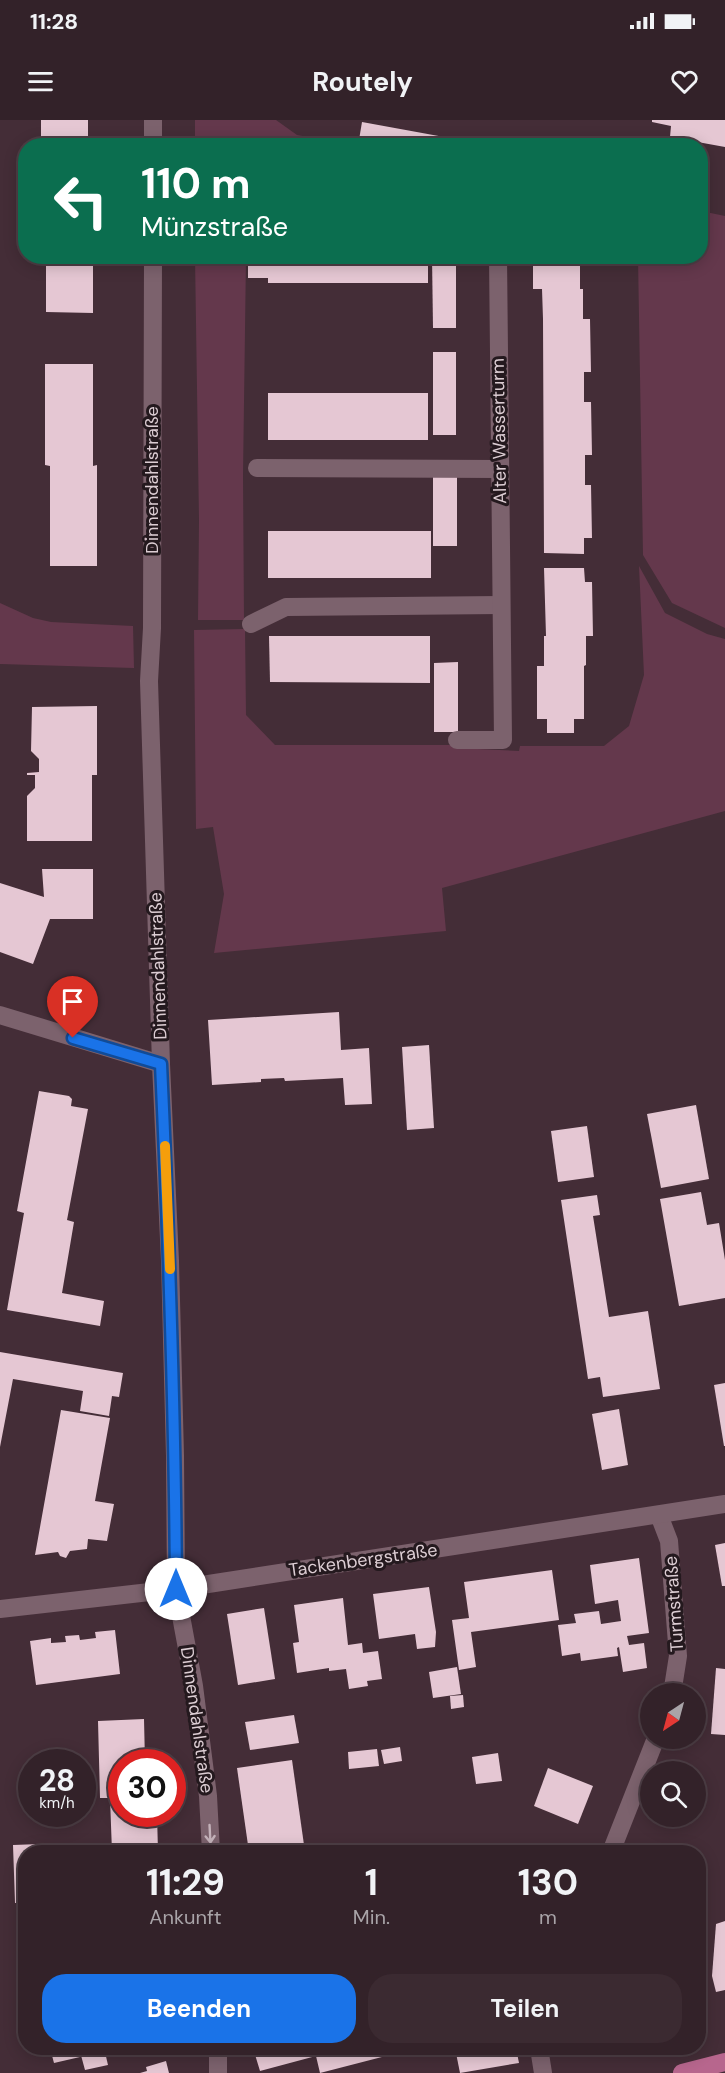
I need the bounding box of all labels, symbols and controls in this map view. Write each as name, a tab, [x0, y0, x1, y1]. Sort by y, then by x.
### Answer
text: 11:28	[30, 7, 78, 36]
text: Routely	[312, 64, 413, 99]
icon: menu	[24, 65, 57, 98]
icon: heart	[668, 65, 701, 98]
text: 110 m	[141, 156, 251, 211]
icon: left	[42, 162, 120, 240]
text: Münzstraße	[141, 209, 288, 244]
street label: Alter Wasserturm	[486, 358, 512, 504]
street label: Dinnendahlstraße	[140, 406, 164, 554]
street label: Dinnendahlstraße	[143, 892, 173, 1040]
pin	[47, 976, 98, 1038]
icon: arrive	[56, 985, 89, 1018]
street label: Tackenbergstraße	[287, 1538, 439, 1582]
street label: Turmstraße	[659, 1555, 689, 1653]
position arrow	[144, 1557, 208, 1621]
street label: Dinnendahlstraße	[175, 1645, 219, 1795]
north arrow	[640, 1683, 706, 1749]
map controls	[640, 1683, 706, 1827]
speed limit sign: 30	[108, 1749, 186, 1827]
text: 28	[39, 1761, 75, 1800]
button: search	[640, 1761, 706, 1827]
text: km/h	[39, 1793, 75, 1813]
one-way arrow	[204, 1823, 215, 1843]
text: 11:29	[146, 1859, 225, 1906]
text: 1	[365, 1859, 378, 1906]
text: 130	[518, 1859, 578, 1906]
text: Ankunft	[149, 1904, 222, 1930]
text: Min.	[353, 1904, 390, 1930]
text: m	[539, 1904, 557, 1930]
button: Beenden	[42, 1974, 356, 2043]
button: Teilen	[368, 1974, 682, 2043]

